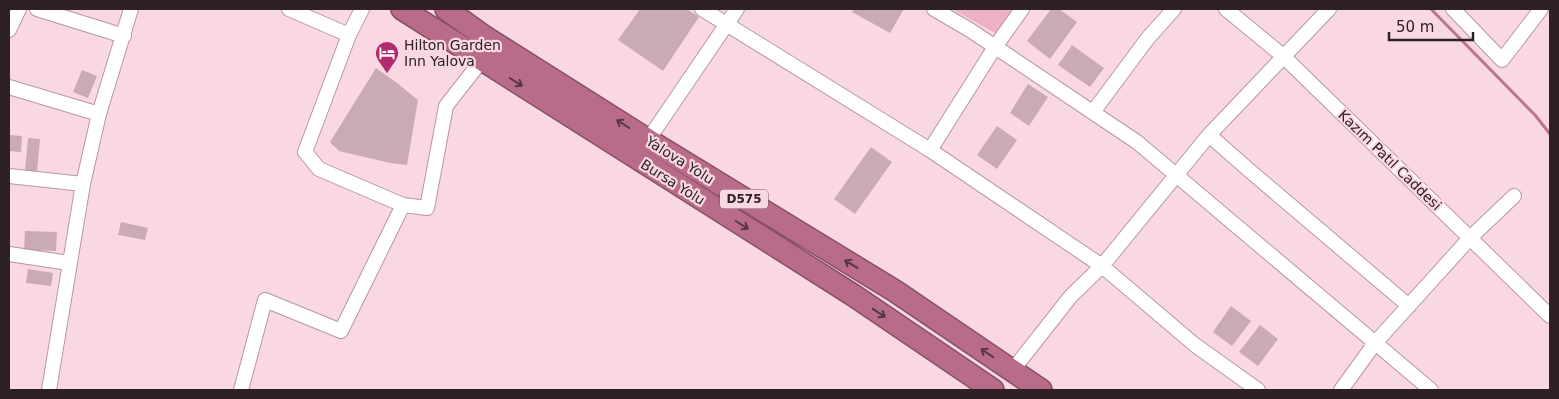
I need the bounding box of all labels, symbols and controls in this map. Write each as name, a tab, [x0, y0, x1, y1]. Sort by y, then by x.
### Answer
scale bar	[1389, 10, 1473, 42]
text: 50 m	[1396, 18, 1434, 36]
place label: Hilton Garden Inn Yalova	[404, 37, 501, 69]
hotel icon: Hilton Garden Inn Yalova	[374, 40, 400, 74]
one-way arrow	[509, 77, 523, 87]
street label: Kazım Patıl Caddesi	[1335, 107, 1445, 213]
one-way arrow	[616, 119, 630, 129]
street label: Yalova Yolu	[642, 132, 717, 187]
street label: Bursa Yolu	[638, 156, 708, 208]
road number: D575	[720, 190, 768, 208]
one-way arrow	[735, 221, 749, 231]
one-way arrow	[844, 259, 858, 269]
one-way arrow	[872, 308, 886, 318]
one-way arrow	[980, 348, 994, 358]

